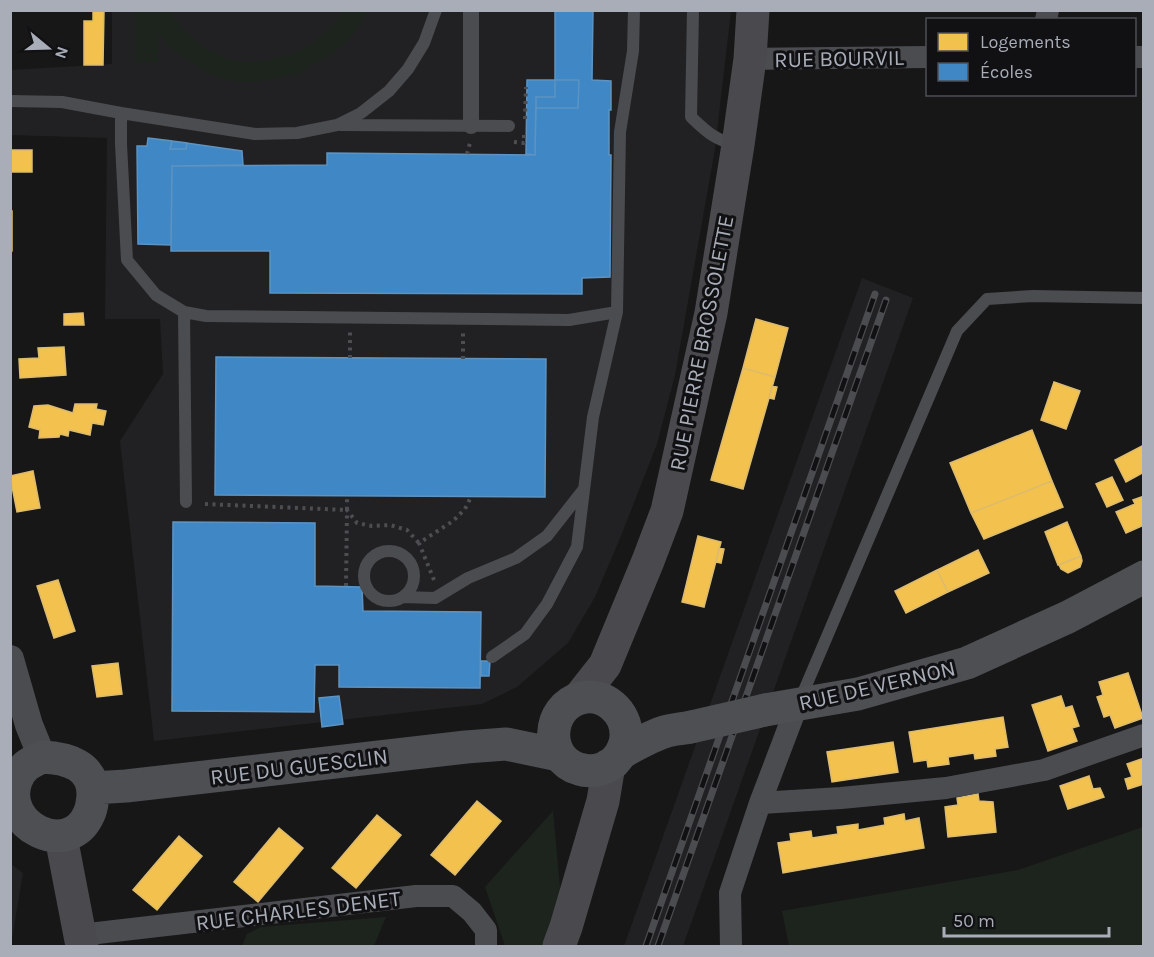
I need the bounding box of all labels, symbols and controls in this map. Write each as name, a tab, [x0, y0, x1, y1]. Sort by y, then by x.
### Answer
north arrow	[18, 18, 78, 78]
legend	[926, 18, 1136, 96]
text: Logements	[980, 31, 1071, 53]
text: N	[51, 44, 73, 61]
street label: RUE BOURVIL	[774, 45, 905, 73]
text: Écoles	[980, 60, 1033, 83]
street label: RUE PIERRE BROSSOLETTE	[664, 213, 740, 473]
street label: RUE DE VERNON	[796, 655, 958, 717]
street label: RUE DU GUESCLIN	[209, 743, 389, 791]
street label: RUE CHARLES DENET	[194, 886, 402, 936]
scale bar	[944, 900, 1109, 938]
text: 50 m	[953, 910, 995, 932]

